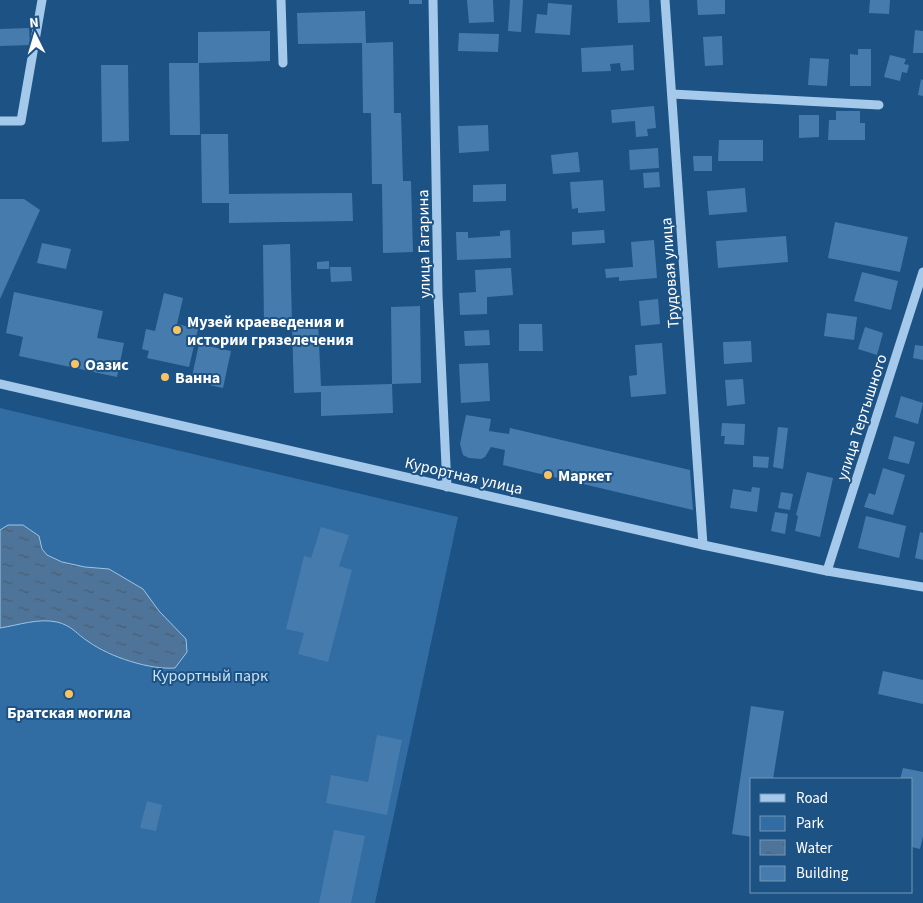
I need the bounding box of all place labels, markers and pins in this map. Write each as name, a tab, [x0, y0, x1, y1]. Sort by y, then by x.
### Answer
place label: Музей краеведения и истории грязелечения	[187, 311, 354, 351]
marker: Музей краеведения и истории грязелечения	[171, 324, 183, 336]
place label: Оазис	[85, 354, 129, 376]
marker: Оазис	[69, 358, 81, 370]
place label: Ванна	[175, 367, 220, 389]
marker: Ванна	[159, 371, 171, 383]
place label: Маркет	[558, 465, 612, 487]
marker: Маркет	[542, 469, 554, 481]
marker: Братская могила	[63, 688, 75, 700]
place label: Братская могила	[7, 702, 131, 724]

